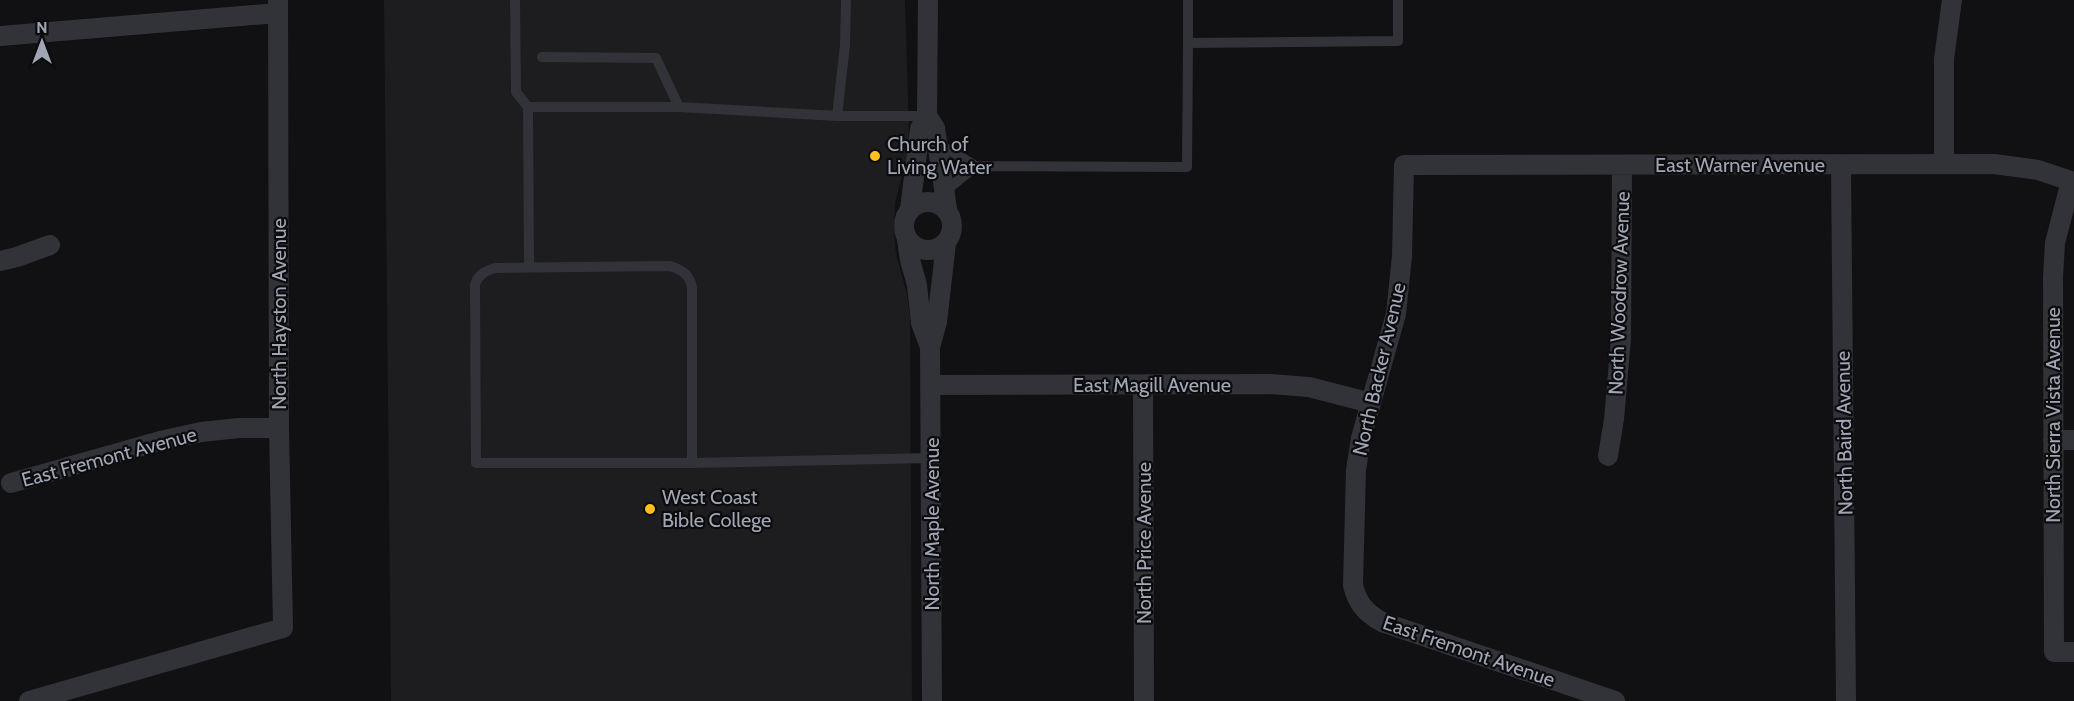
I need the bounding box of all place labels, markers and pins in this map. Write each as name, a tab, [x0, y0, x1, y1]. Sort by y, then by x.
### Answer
place label: Church of Living Water	[887, 132, 992, 179]
marker: Church of Living Water	[868, 149, 882, 163]
place label: West Coast Bible College	[662, 485, 771, 532]
marker: West Coast Bible College	[643, 502, 657, 516]

